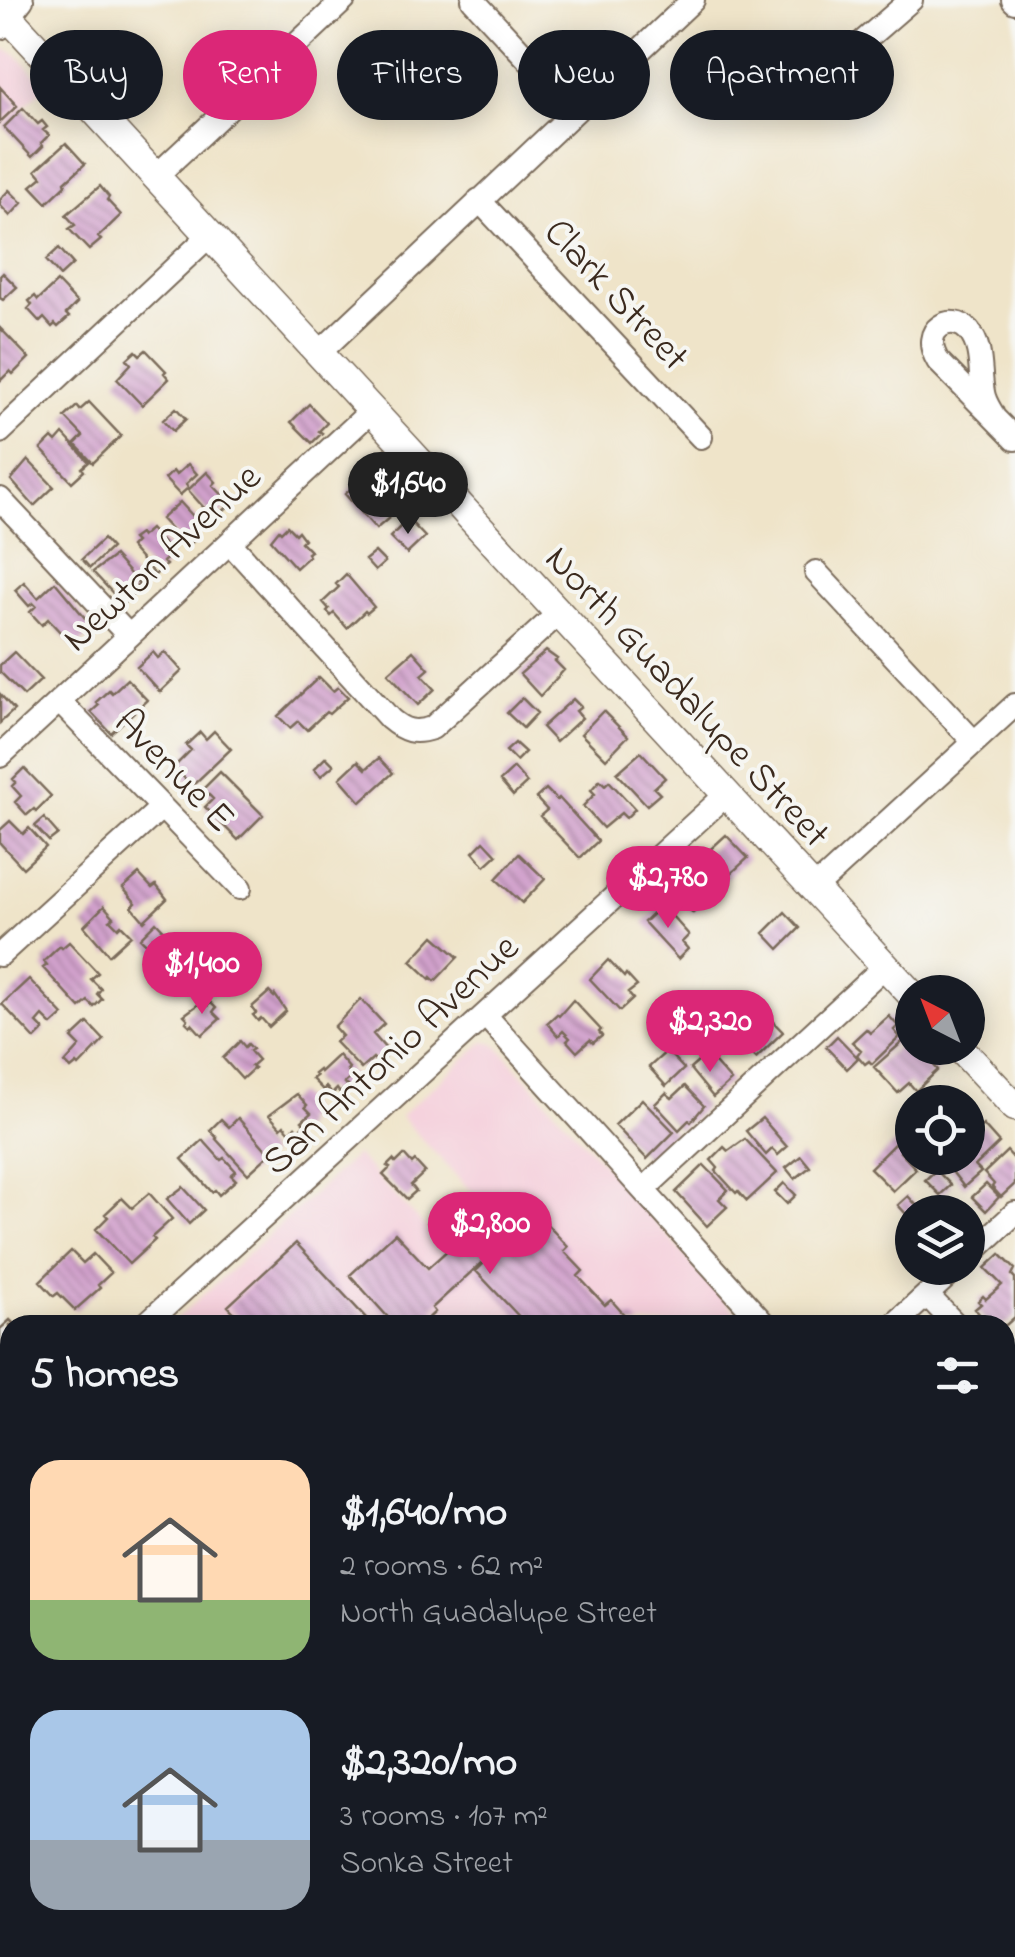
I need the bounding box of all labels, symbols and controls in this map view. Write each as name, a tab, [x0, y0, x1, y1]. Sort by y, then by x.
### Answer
chip: Buy	[30, 30, 163, 120]
chip: Rent	[183, 30, 317, 120]
chip: Filters	[337, 30, 498, 120]
chip: New	[518, 30, 650, 120]
chip: Apartment	[670, 30, 894, 120]
street label: Clark Street	[528, 206, 701, 386]
street label: Newton Avenue	[50, 451, 276, 668]
pin: $1,640	[327, 452, 489, 537]
text: $1,640	[370, 461, 446, 508]
street label: North Guadalupe Street	[529, 533, 842, 863]
street label: Avenue E	[98, 696, 247, 848]
pin: $2,780	[587, 846, 749, 931]
text: $2,780	[628, 855, 708, 902]
street label: San Antonio Avenue	[250, 921, 534, 1191]
pin: $1,400	[121, 932, 283, 1017]
text: $1,400	[164, 941, 240, 988]
north arrow	[895, 975, 985, 1065]
map controls	[895, 975, 985, 1285]
pin: $2,320	[629, 990, 791, 1075]
text: $2,320	[668, 999, 752, 1046]
button: locate	[895, 1085, 985, 1175]
pin: $2,800	[409, 1192, 571, 1277]
button: layers	[895, 1195, 985, 1285]
text: $2,800	[450, 1201, 530, 1248]
text: 5 homes	[30, 1345, 179, 1406]
icon: filters	[930, 1348, 985, 1403]
text: $1,640/mo	[340, 1483, 507, 1544]
icon: home	[110, 1500, 230, 1620]
text: 2 rooms · 62 m²	[340, 1544, 543, 1591]
text: North Guadalupe Street	[340, 1591, 657, 1638]
text: $2,320/mo	[340, 1733, 517, 1794]
icon: home	[110, 1750, 230, 1870]
text: 3 rooms · 107 m²	[340, 1794, 548, 1841]
text: Sonka Street	[340, 1841, 513, 1888]

